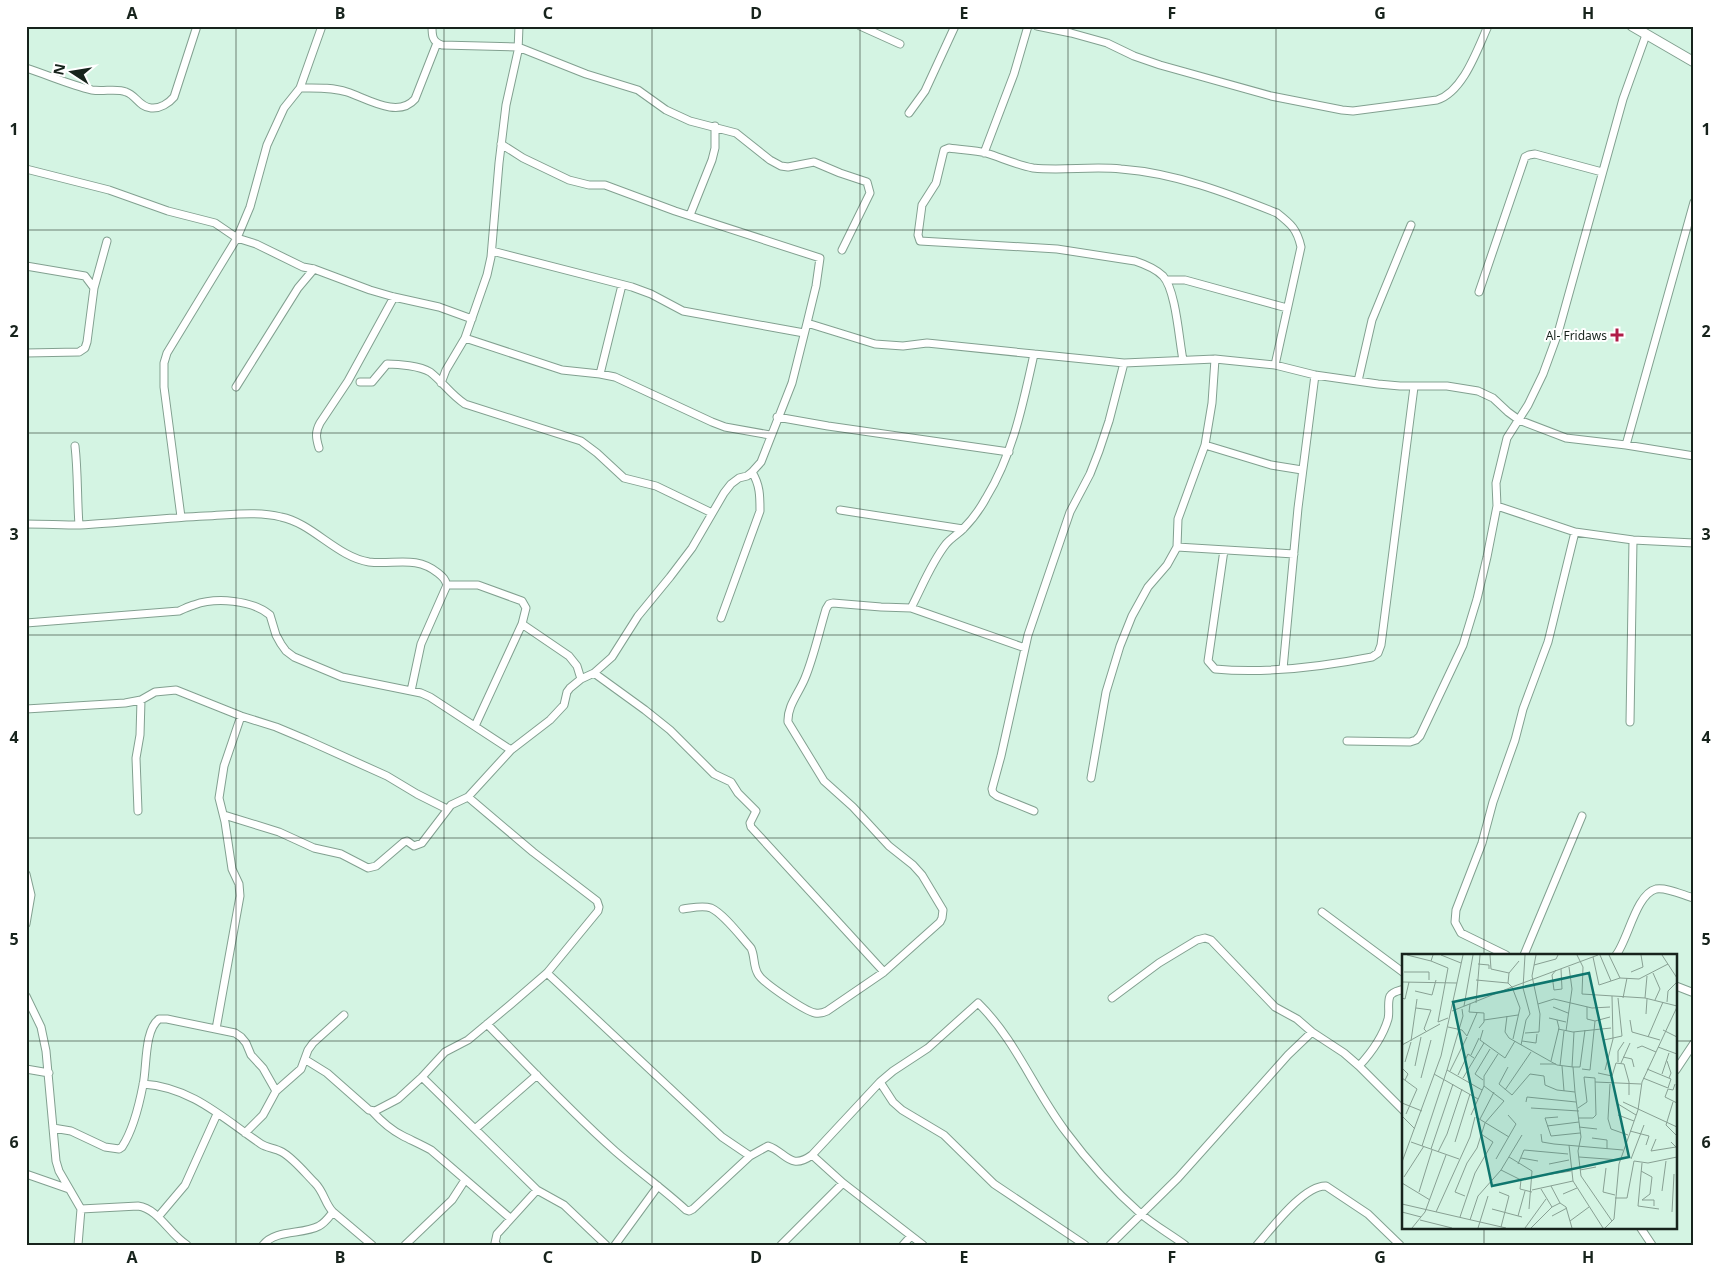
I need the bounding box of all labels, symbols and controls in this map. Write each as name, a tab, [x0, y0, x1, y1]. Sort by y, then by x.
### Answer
text: A	[126, 2, 138, 24]
text: B	[335, 2, 345, 24]
text: C	[543, 2, 553, 24]
text: D	[750, 2, 762, 24]
text: E	[960, 2, 969, 24]
text: F	[1168, 2, 1176, 24]
text: G	[1374, 2, 1386, 24]
text: H	[1582, 2, 1594, 24]
north arrow	[48, 48, 98, 98]
text: N	[48, 62, 69, 77]
text: 1	[9, 118, 19, 140]
text: 1	[1701, 118, 1711, 140]
text: 2	[9, 320, 19, 342]
text: 2	[1701, 320, 1711, 342]
place label: Al- Fridaws	[1546, 327, 1607, 344]
marker: Al- Fridaws	[1611, 329, 1623, 341]
text: 3	[9, 523, 19, 545]
text: 3	[1701, 523, 1711, 545]
text: 4	[9, 726, 19, 748]
text: 4	[1701, 726, 1711, 748]
text: 5	[9, 928, 19, 950]
text: 5	[1701, 928, 1711, 950]
inset map	[1402, 954, 1678, 1228]
text: 6	[9, 1131, 19, 1153]
text: 6	[1701, 1131, 1711, 1153]
text: A	[126, 1246, 138, 1268]
text: B	[335, 1246, 345, 1268]
text: C	[543, 1246, 553, 1268]
text: D	[750, 1246, 762, 1268]
text: E	[960, 1246, 969, 1268]
text: F	[1168, 1246, 1176, 1268]
text: G	[1374, 1246, 1386, 1268]
text: H	[1582, 1246, 1594, 1268]

